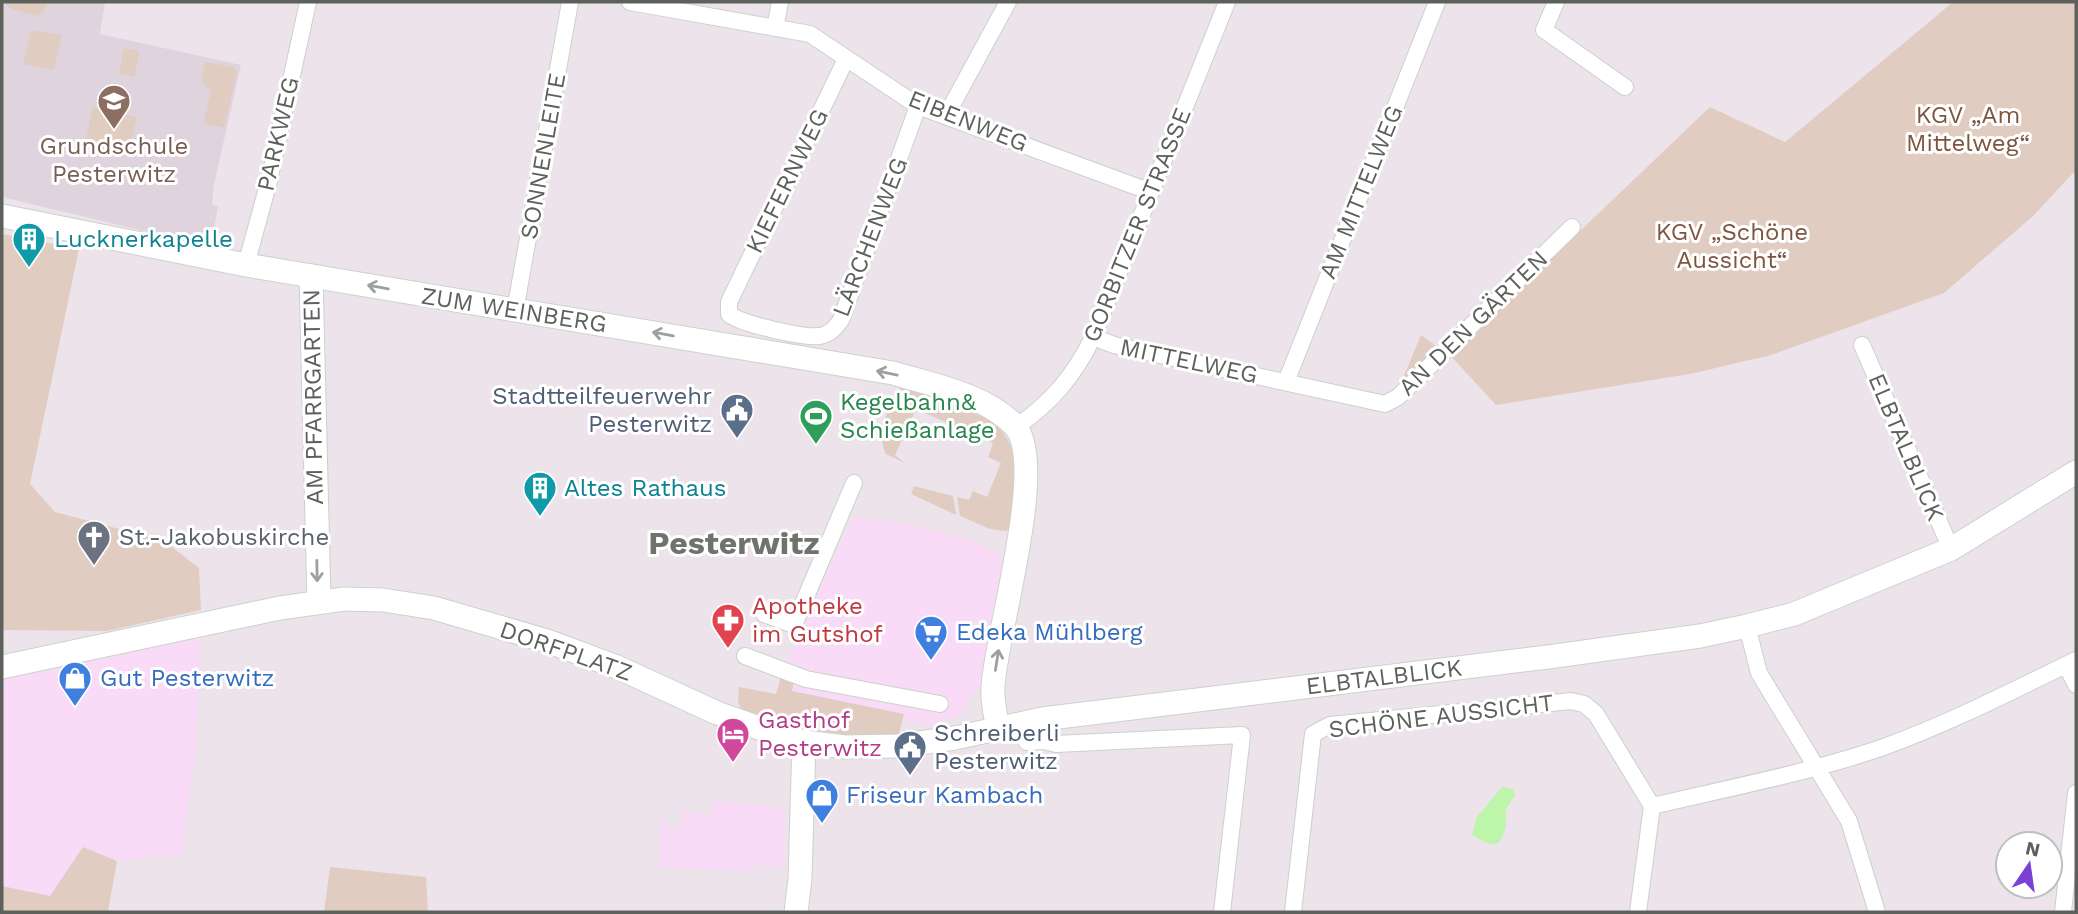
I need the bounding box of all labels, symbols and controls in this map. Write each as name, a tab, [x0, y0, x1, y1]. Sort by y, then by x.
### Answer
street label: SONNENLEITE	[515, 71, 571, 241]
street label: PARKWEG	[251, 74, 305, 194]
school or university icon: Grundschule Pesterwitz	[95, 82, 133, 131]
street label: EIBENWEG	[904, 84, 1032, 158]
street label: AM MITTELWEG	[1313, 101, 1409, 283]
park label: KGV „Am Mittelweg“	[1906, 101, 2030, 157]
street label: KIEFERNWEG	[740, 104, 834, 258]
street label: GORBITZER STRASSE	[1077, 104, 1197, 346]
place label: Grundschule Pesterwitz	[40, 132, 188, 188]
street label: LÄRCHENWEG	[827, 153, 913, 321]
park label: KGV „Schöne Aussicht“	[1656, 218, 1808, 274]
building icon: Lucknerkapelle	[10, 220, 48, 269]
place label: Lucknerkapelle	[54, 225, 233, 253]
street label: AN DEN GÄRTEN	[1393, 245, 1553, 401]
one-way arrow	[367, 280, 390, 293]
street label: ZUM WEINBERG	[419, 282, 609, 338]
street label: AM PFARRGARTEN	[297, 289, 329, 505]
one-way arrow	[652, 327, 675, 340]
street label: MITTELWEG	[1118, 333, 1260, 389]
one-way arrow	[876, 365, 899, 379]
street label: ELBTALBLICK	[1862, 369, 1950, 525]
place label: Stadtteilfeuerwehr Pesterwitz	[492, 382, 712, 438]
place label: Kegelbahn& Schießanlage	[840, 388, 995, 444]
public building icon: Stadtteilfeuerwehr Pesterwitz	[718, 391, 756, 440]
sports icon: Kegelbahn& Schießanlage	[797, 397, 835, 446]
building icon: Altes Rathaus	[521, 469, 559, 518]
place label: Altes Rathaus	[564, 474, 726, 502]
church icon: St.-Jakobuskirche	[75, 518, 113, 567]
place label: St.-Jakobuskirche	[119, 523, 329, 551]
district label: Pesterwitz	[648, 524, 820, 562]
one-way arrow	[310, 560, 324, 583]
place label: Apotheke im Gutshof	[752, 592, 883, 648]
pharmacy icon: Apotheke im Gutshof	[709, 601, 747, 650]
supermarket icon: Edeka Mühlberg	[912, 613, 950, 662]
street label: DORFPLATZ	[496, 615, 636, 687]
place label: Edeka Mühlberg	[956, 618, 1143, 646]
one-way arrow	[991, 649, 1004, 672]
street label: ELBTALBLICK	[1304, 654, 1464, 700]
shop icon: Gut Pesterwitz	[56, 659, 94, 708]
place label: Gut Pesterwitz	[100, 664, 274, 692]
street label: SCHÖNE AUSSICHT	[1327, 688, 1555, 744]
place label: Gasthof Pesterwitz	[758, 706, 882, 762]
hotel icon: Gasthof Pesterwitz	[714, 715, 752, 764]
place label: Schreiberli Pesterwitz	[934, 719, 1060, 775]
public building icon: Schreiberli Pesterwitz	[891, 728, 929, 777]
shop icon: Friseur Kambach	[803, 776, 841, 825]
place label: Friseur Kambach	[846, 781, 1043, 809]
north arrow	[1994, 830, 2064, 900]
text: N	[2023, 836, 2042, 862]

